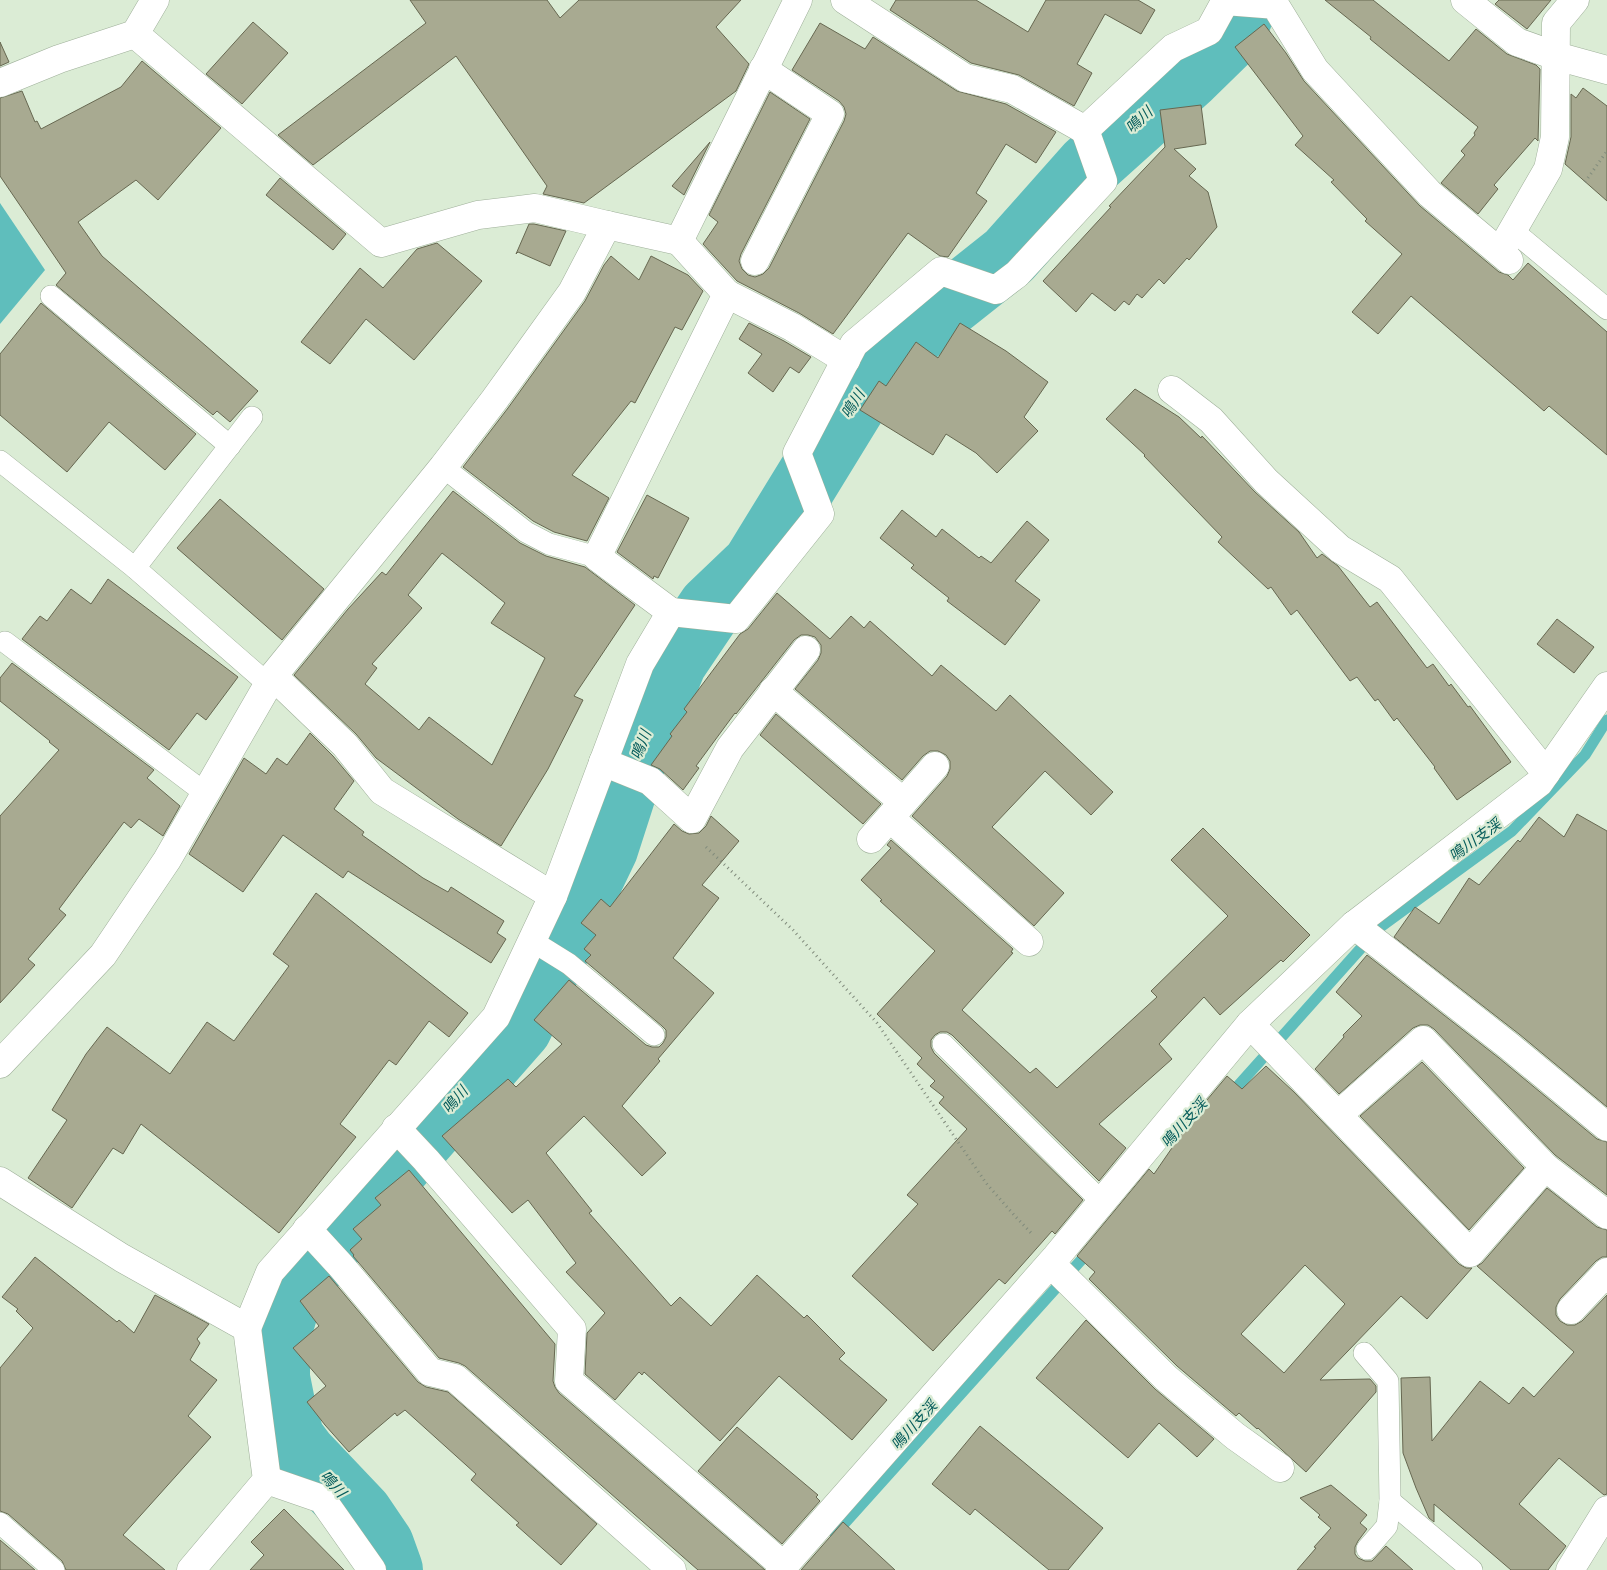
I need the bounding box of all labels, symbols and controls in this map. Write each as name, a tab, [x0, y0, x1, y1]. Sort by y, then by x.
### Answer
water label: 鳴川	[1122, 102, 1158, 137]
water label: 鳴川	[837, 385, 870, 421]
water label: 鳴川	[627, 726, 655, 762]
water label: 鳴川支渓	[1445, 814, 1506, 865]
water label: 鳴川	[438, 1081, 473, 1117]
water label: 鳴川支渓	[1157, 1093, 1212, 1151]
water label: 鳴川支渓	[887, 1395, 942, 1453]
water label: 鳴川	[316, 1467, 351, 1503]

